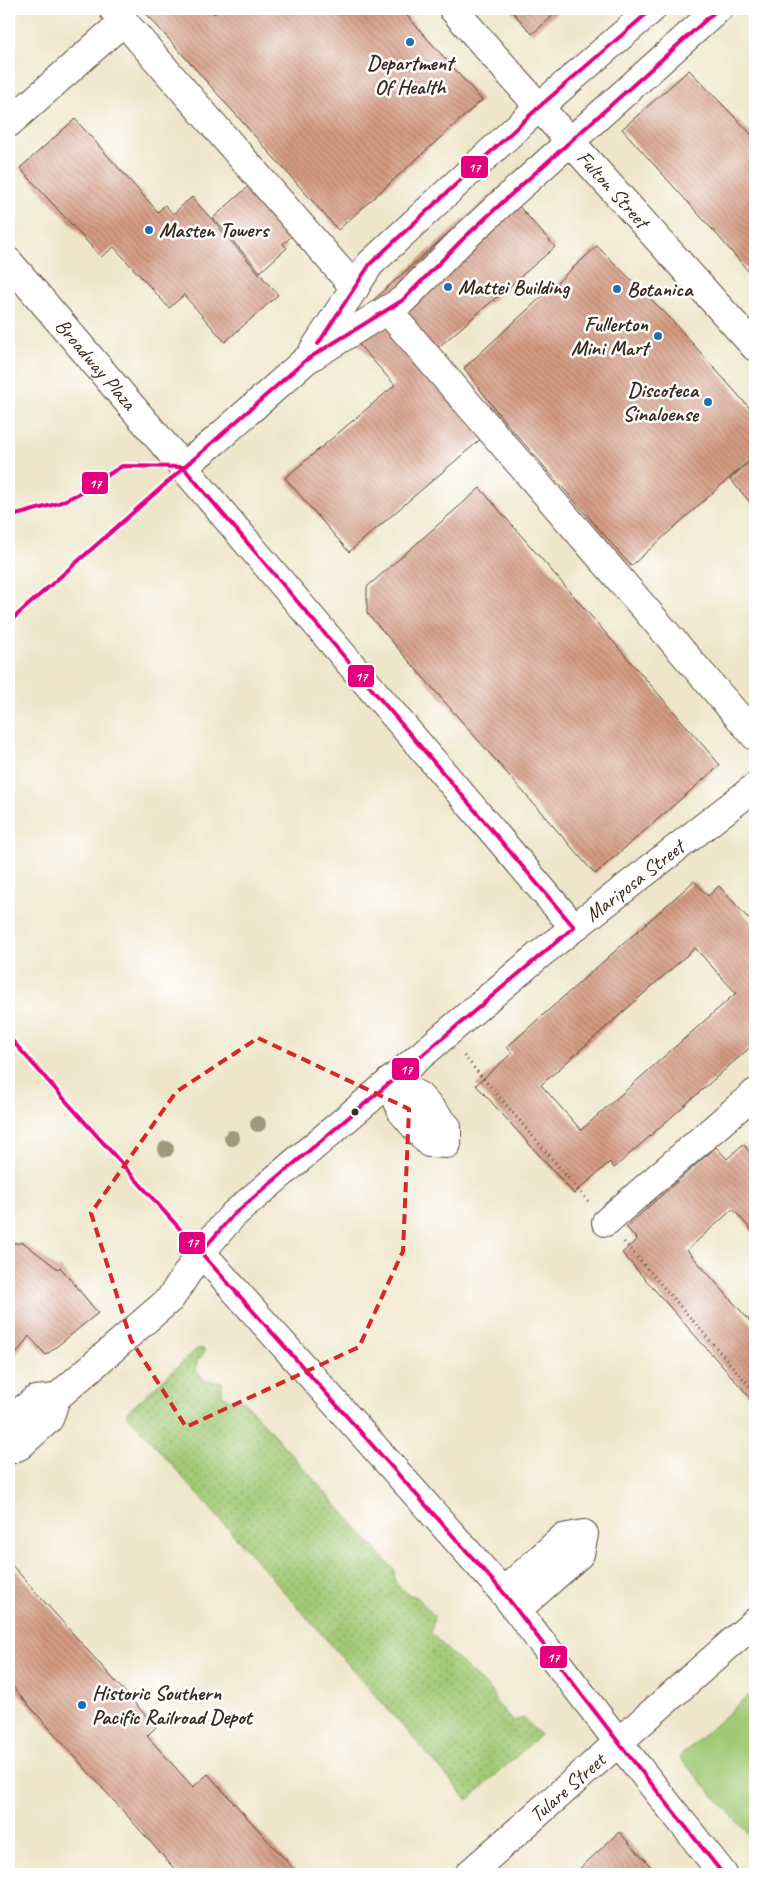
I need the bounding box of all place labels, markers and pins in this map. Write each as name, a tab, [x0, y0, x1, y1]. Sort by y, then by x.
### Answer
marker: Department Of Health	[404, 36, 416, 48]
place label: Department Of Health	[367, 50, 456, 100]
place label: Masten Towers	[159, 217, 271, 243]
marker: Masten Towers	[143, 224, 155, 236]
place label: Mattei Building	[458, 274, 571, 300]
place label: Botanica	[627, 276, 694, 302]
marker: Mattei Building	[442, 281, 454, 293]
marker: Botanica	[611, 283, 623, 295]
place label: Fullerton Mini Mart	[571, 311, 651, 361]
marker: Fullerton Mini Mart	[652, 330, 664, 342]
place label: Discoteca Sinaloense	[622, 377, 700, 427]
marker: Discoteca Sinaloense	[702, 396, 714, 408]
unlabelled marker	[350, 1107, 360, 1117]
place label: Historic Southern Pacific Railroad Depot	[92, 1680, 254, 1730]
marker: Historic Southern Pacific Railroad Depot	[76, 1699, 88, 1711]

